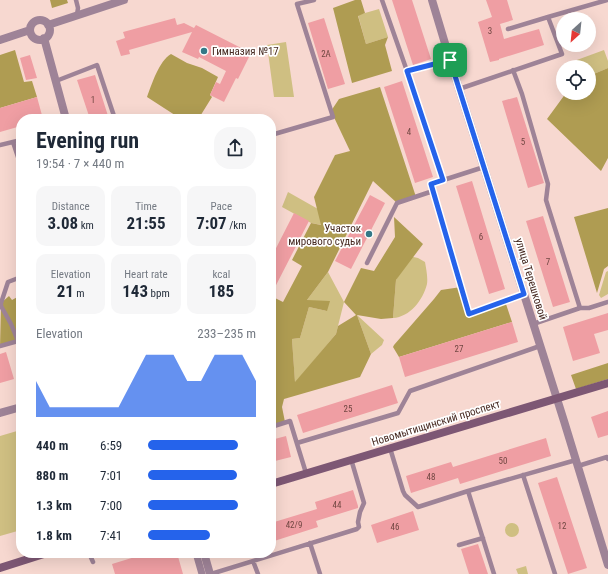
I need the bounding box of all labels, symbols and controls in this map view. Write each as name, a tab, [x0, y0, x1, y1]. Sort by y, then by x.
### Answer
north arrow	[556, 12, 596, 52]
map controls	[556, 12, 596, 100]
house number: 3	[488, 26, 492, 36]
pin	[433, 43, 467, 77]
place label: Гимназия №17	[212, 45, 279, 58]
marker: Гимназия №17	[199, 46, 209, 56]
house number: 2А	[321, 49, 331, 59]
icon: arrive	[439, 49, 461, 71]
button: locate	[556, 60, 596, 100]
house number: 1	[91, 95, 95, 105]
button: share	[214, 127, 256, 169]
house number: 4	[407, 127, 412, 137]
text: Evening run	[36, 128, 139, 153]
house number: 5	[521, 137, 526, 147]
text: 19:54 · 7 × 440 m	[36, 156, 124, 171]
text: Distance	[52, 200, 90, 213]
text: Time	[135, 200, 157, 213]
text: Pace	[211, 200, 232, 213]
text: 3.08	[47, 213, 78, 233]
text: 21:55	[126, 213, 166, 233]
text: 7:07	[196, 213, 227, 233]
text: km	[78, 219, 94, 232]
text: /km	[227, 219, 246, 232]
place label: Участок мирового судьи	[288, 222, 362, 248]
marker: Участок мирового судьи	[364, 229, 374, 239]
house number: 6	[479, 232, 483, 242]
street label: улица Терешковой	[512, 236, 550, 322]
house number: 7	[546, 257, 551, 267]
text: Elevation	[51, 268, 90, 281]
text: Heart rate	[124, 268, 168, 281]
text: kcal	[212, 268, 230, 281]
text: 21	[57, 281, 74, 301]
text: 143	[122, 281, 148, 301]
text: 185	[208, 281, 234, 301]
text: m	[74, 287, 85, 300]
text: bpm	[148, 287, 170, 300]
text: Elevation	[36, 326, 83, 341]
text: 233–235 m	[197, 326, 256, 341]
house number: 27	[455, 344, 464, 354]
street label: Новомытищинский проспект	[370, 397, 502, 449]
house number: 25	[344, 404, 353, 414]
text: 440 m	[36, 438, 68, 453]
text: 6:59	[100, 438, 122, 453]
house number: 50	[499, 456, 507, 466]
text: 880 m	[36, 468, 68, 483]
text: 7:01	[100, 468, 122, 483]
house number: 48	[427, 472, 435, 482]
text: 1.3 km	[36, 498, 72, 513]
text: 7:00	[100, 498, 122, 513]
house number: 44	[333, 500, 342, 510]
house number: 42/9	[286, 520, 302, 530]
house number: 12	[558, 521, 567, 531]
house number: 46	[391, 522, 399, 532]
text: 1.8 km	[36, 528, 72, 543]
text: 7:41	[100, 528, 122, 543]

